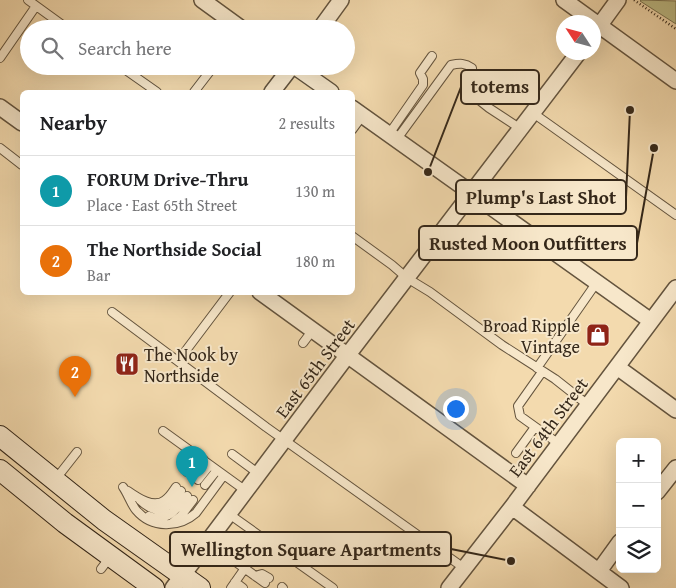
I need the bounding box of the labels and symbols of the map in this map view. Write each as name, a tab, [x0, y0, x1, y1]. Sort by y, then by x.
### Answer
north arrow	[556, 15, 601, 60]
callout: totems	[461, 70, 539, 104]
text: totems	[471, 72, 529, 100]
callout: Plump's Last Shot	[456, 180, 626, 214]
text: Plump's Last Shot	[466, 183, 617, 211]
callout: Rusted Moon Outfitters	[419, 226, 637, 260]
text: Rusted Moon Outfitters	[429, 229, 627, 257]
street label: East 65th Street	[269, 312, 362, 423]
place label: Broad Ripple Vintage	[483, 312, 580, 360]
shop icon: Broad Ripple Vintage	[585, 322, 611, 348]
place label: The Nook by Northside	[144, 341, 238, 389]
restaurant icon: The Nook by Northside	[114, 351, 140, 377]
pin: 2	[59, 356, 91, 397]
street label: East 64th Street	[502, 371, 595, 482]
your location	[443, 396, 469, 422]
pin: 1	[176, 446, 208, 487]
callout: Wellington Square Apartments	[170, 532, 451, 566]
text: Wellington Square Apartments	[181, 535, 441, 563]

